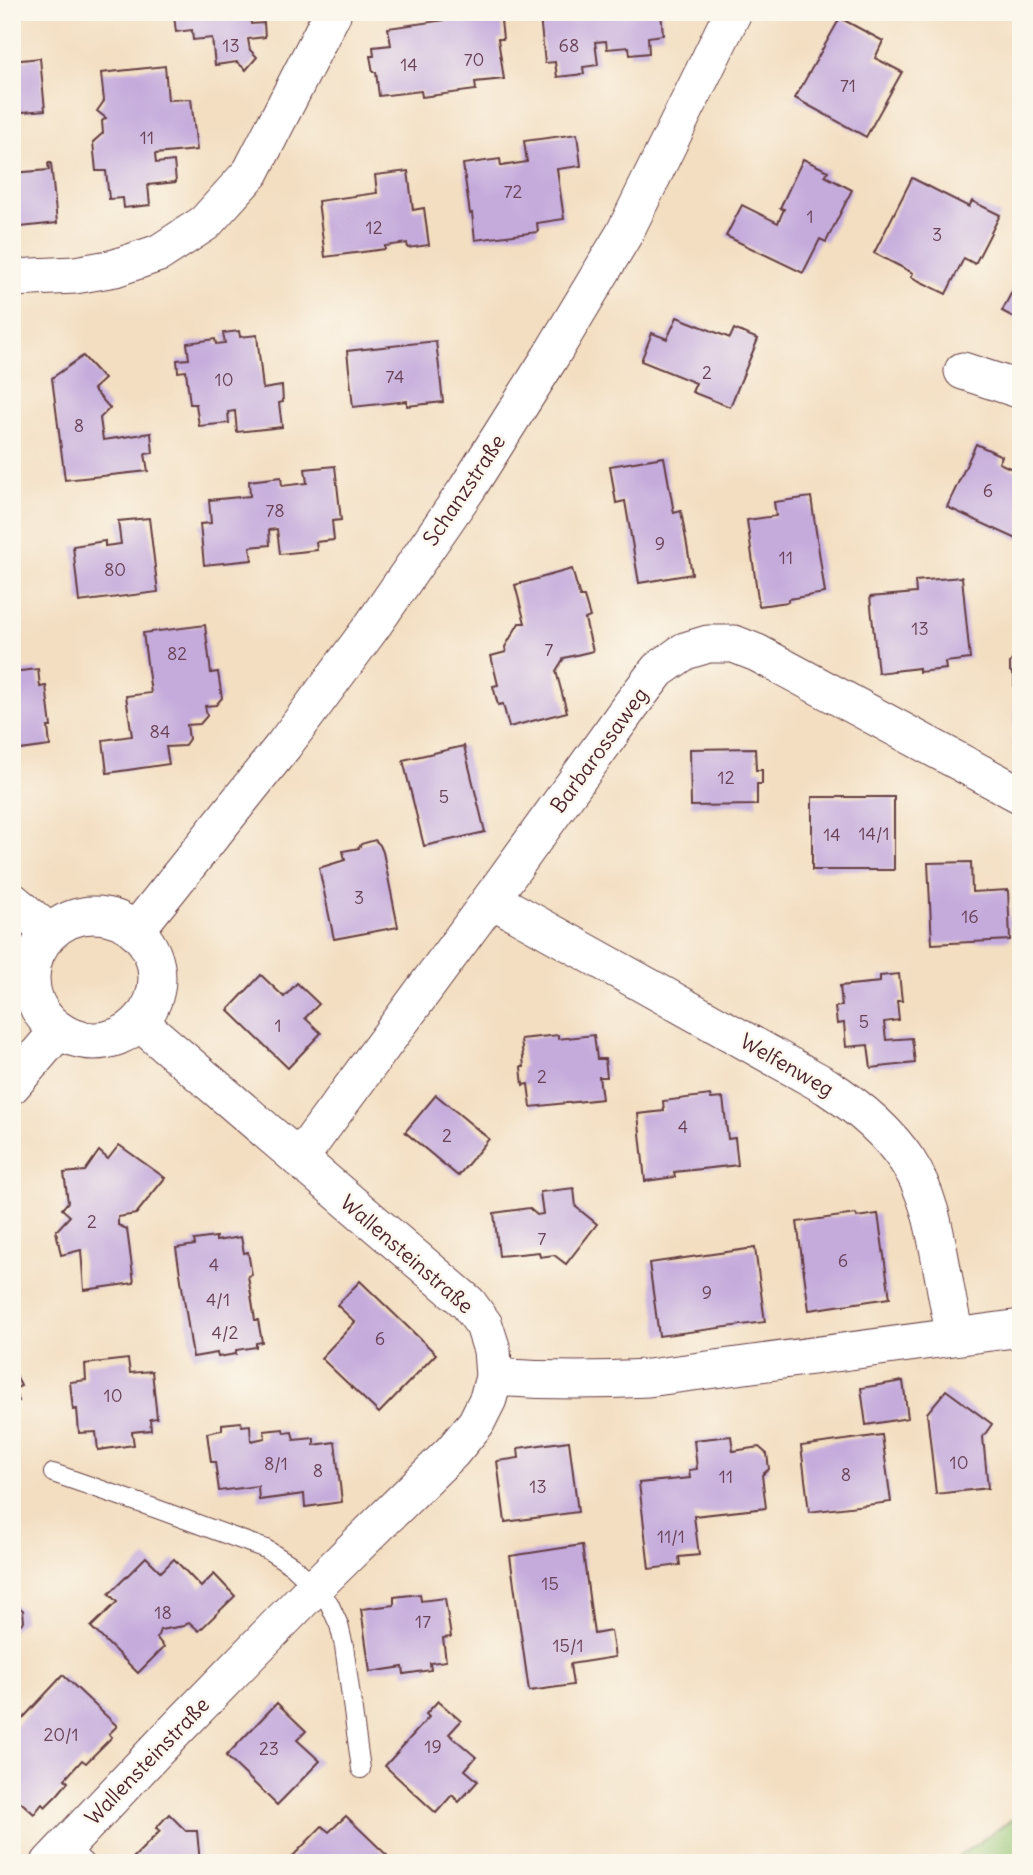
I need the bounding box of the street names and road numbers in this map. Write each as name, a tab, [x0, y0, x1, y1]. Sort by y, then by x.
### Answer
street label: Schanzstraße	[417, 429, 511, 551]
street label: Barbarossaweg	[544, 682, 654, 818]
street label: Welfenweg	[735, 1027, 839, 1103]
street label: Wallensteinstraße	[335, 1189, 479, 1319]
street label: Wallensteinstraße	[79, 1691, 215, 1831]

